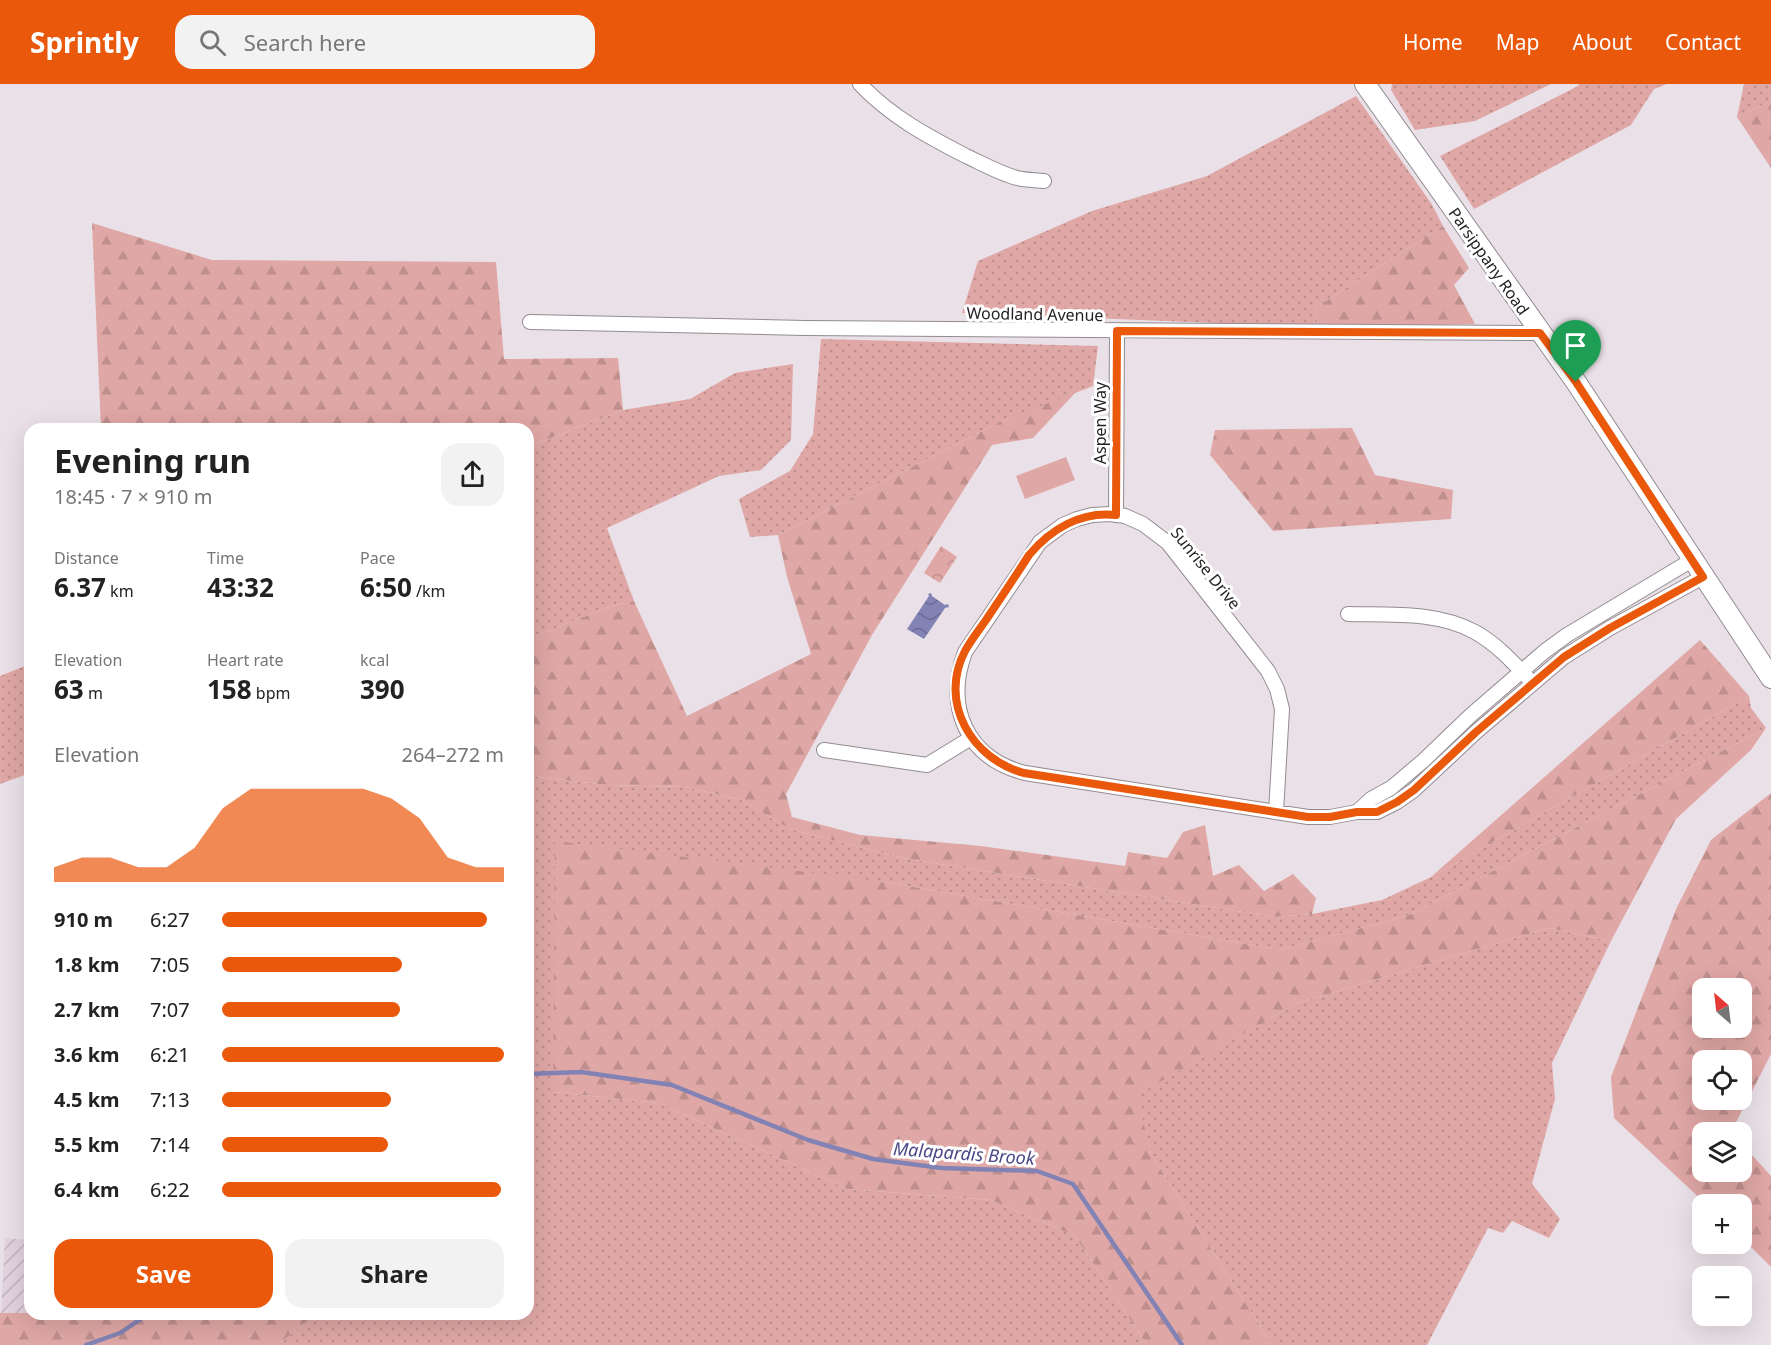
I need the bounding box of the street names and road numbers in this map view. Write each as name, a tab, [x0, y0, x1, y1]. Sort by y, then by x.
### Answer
street label: Parsippany Road	[1444, 203, 1534, 319]
street label: Woodland Avenue	[966, 302, 1104, 326]
street label: Aspen Way	[1089, 381, 1111, 464]
street label: Sunrise Drive	[1166, 522, 1246, 614]

